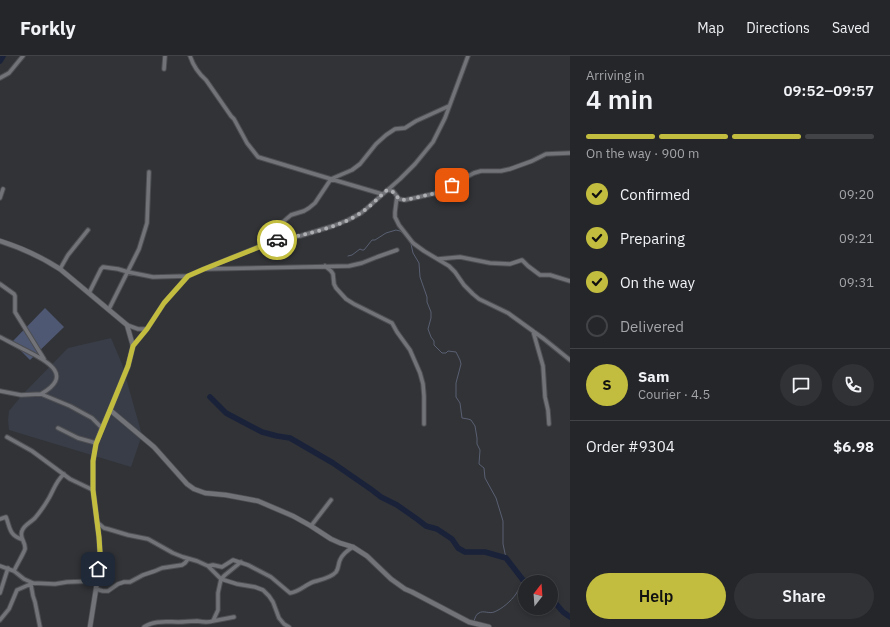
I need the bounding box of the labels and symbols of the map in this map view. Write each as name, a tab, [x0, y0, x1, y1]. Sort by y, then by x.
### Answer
pin	[435, 168, 469, 202]
courier	[257, 220, 297, 260]
pin	[81, 552, 115, 586]
north arrow	[518, 575, 558, 615]

